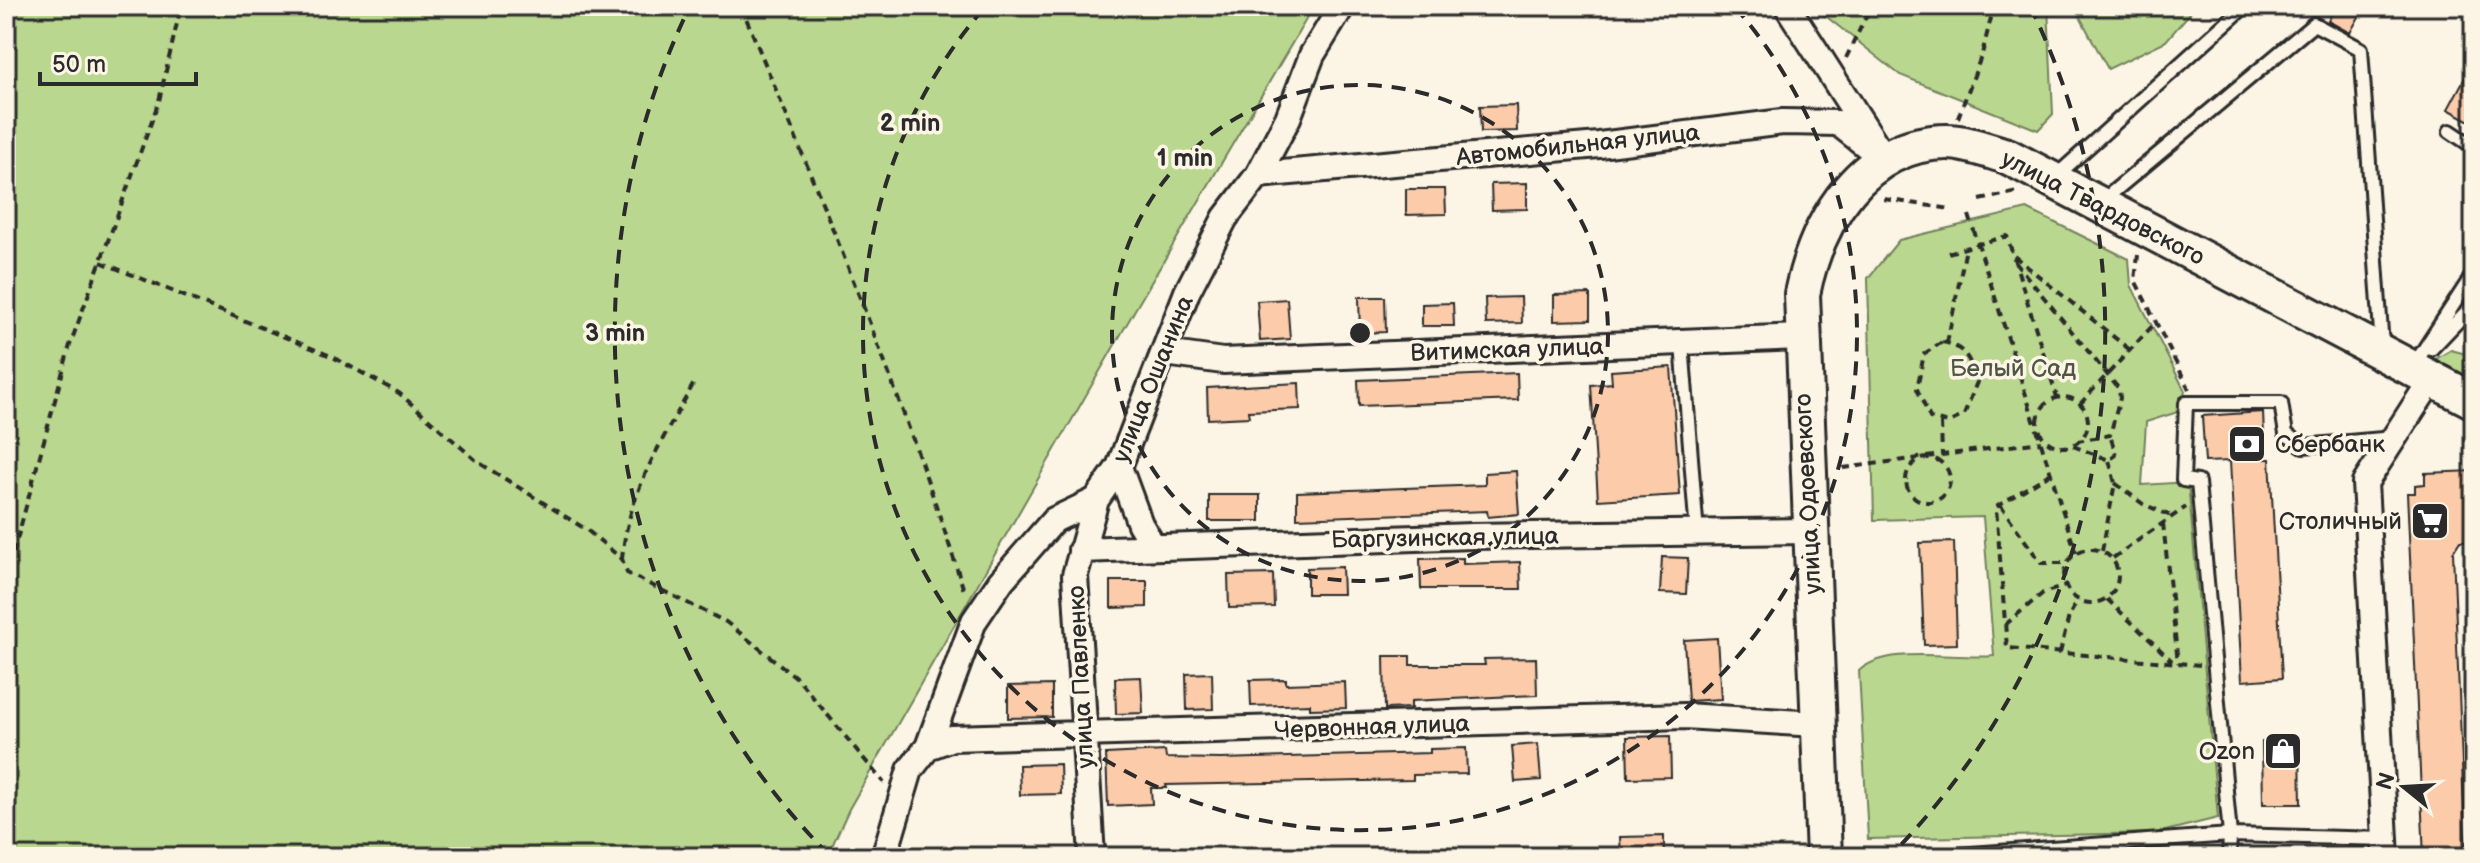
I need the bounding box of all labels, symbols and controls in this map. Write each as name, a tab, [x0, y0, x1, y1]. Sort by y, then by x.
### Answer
scale bar	[40, 36, 196, 86]
text: 50 m	[52, 50, 106, 79]
text: 2 min	[880, 109, 940, 138]
street label: Автомобильная улица	[1454, 118, 1701, 172]
text: 1 min	[1157, 144, 1213, 173]
street label: улица Твардовского	[1997, 144, 2209, 272]
street label: улица Ошанина	[1106, 291, 1200, 467]
text: 3 min	[585, 319, 645, 348]
centre of rings	[1346, 319, 1374, 347]
street label: Витимская улица	[1410, 332, 1604, 368]
park label: Белый Сад	[1950, 354, 2076, 383]
street label: улица Одоевского	[1788, 393, 1828, 595]
bank icon: Сбербанк	[2226, 423, 2268, 465]
place label: Сбербанк	[2275, 430, 2385, 459]
supermarket icon: Столичный	[2409, 500, 2451, 542]
place label: Столичный	[2279, 507, 2402, 536]
street label: Баргузинская улица	[1331, 522, 1559, 554]
street label: улица Павленко	[1062, 585, 1100, 769]
street label: Червонная улица	[1274, 709, 1470, 745]
shop icon: Ozon	[2262, 730, 2304, 772]
place label: Ozon	[2199, 737, 2255, 766]
north arrow	[2364, 747, 2444, 827]
text: N	[2371, 769, 2402, 793]

